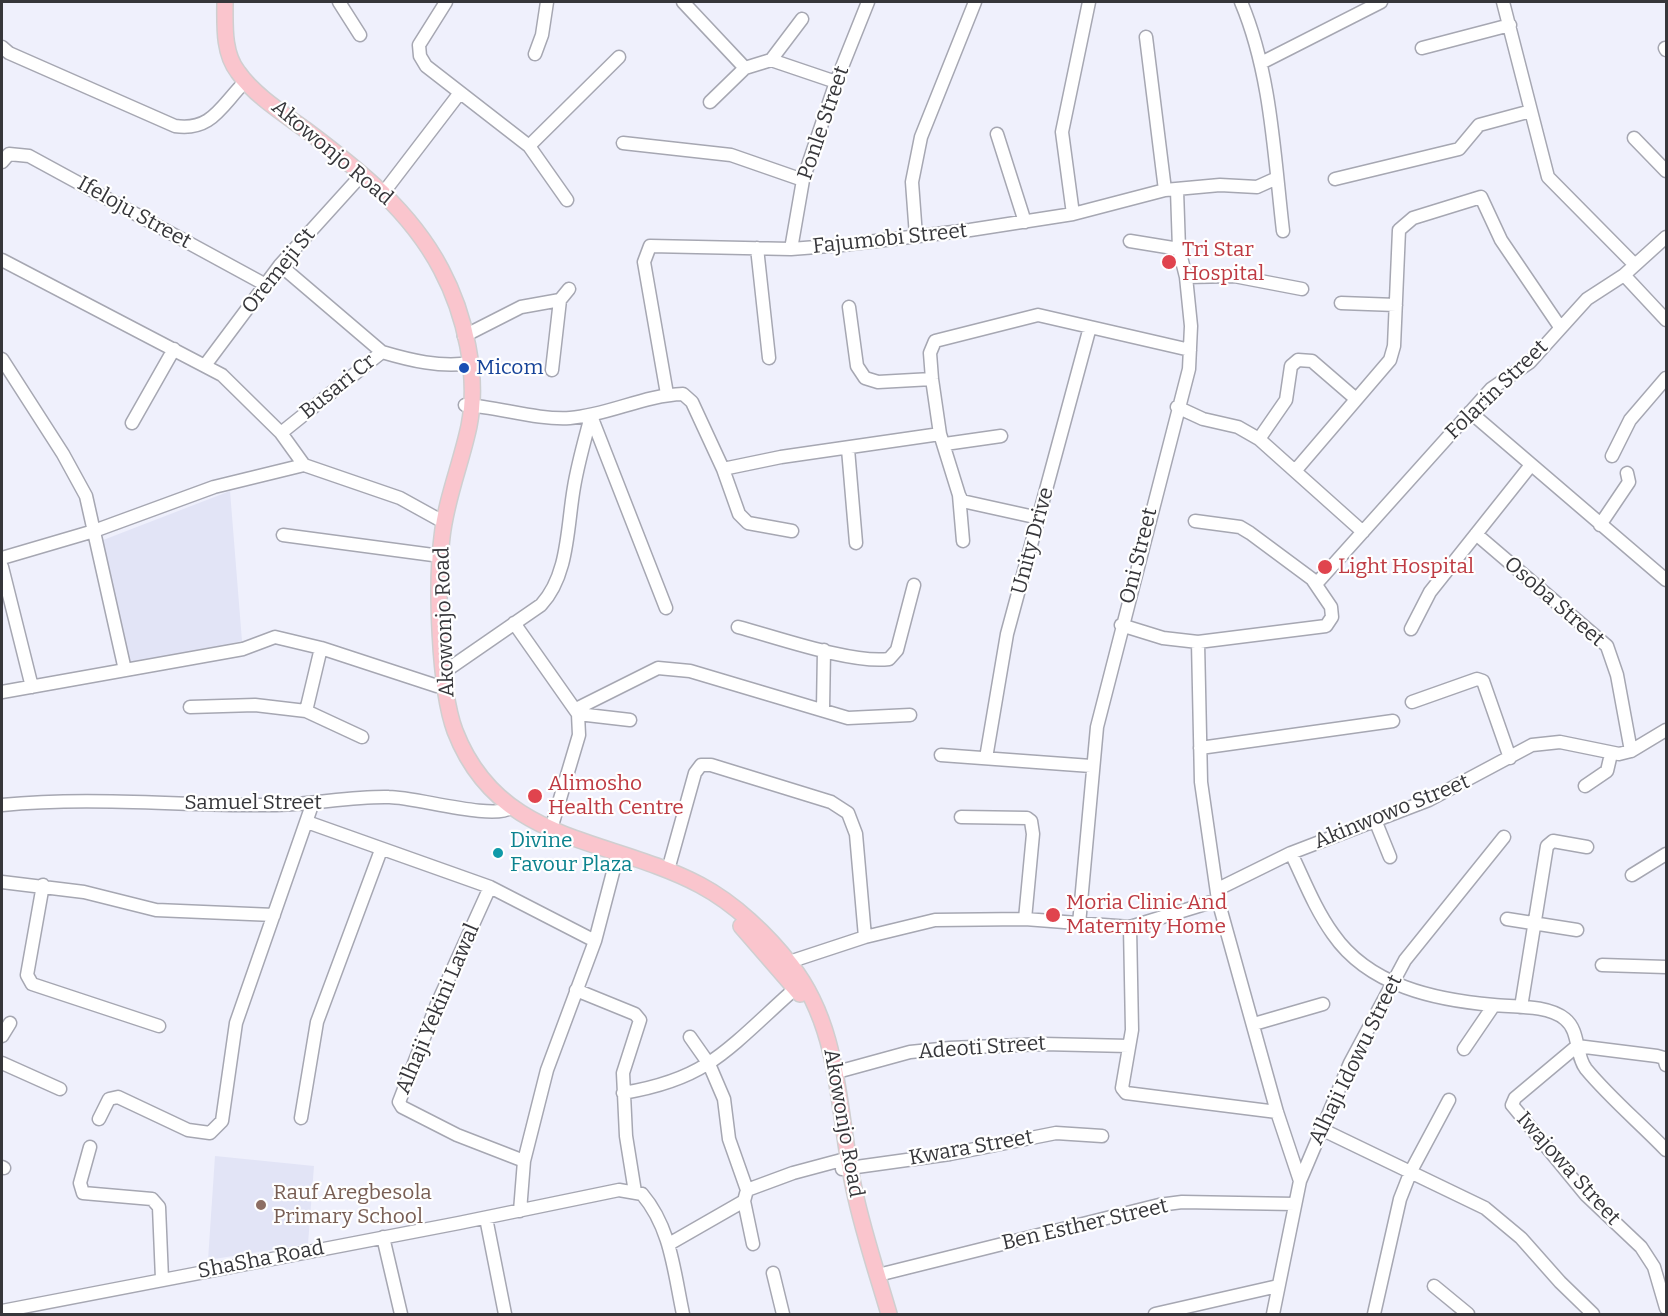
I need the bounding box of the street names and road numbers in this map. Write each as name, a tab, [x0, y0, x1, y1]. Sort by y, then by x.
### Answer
street label: Ponle Street	[793, 63, 855, 183]
street label: Akowonjo Road	[266, 95, 398, 211]
street label: Ifeloju Street	[73, 171, 195, 255]
street label: Fajumobi Street	[811, 218, 969, 260]
street label: Oremeji St	[237, 223, 321, 319]
street label: Folarin Street	[1441, 335, 1553, 445]
street label: Busari Cr	[295, 349, 381, 425]
street label: Unity Drive	[1007, 485, 1059, 597]
street label: Oni Street	[1115, 505, 1163, 607]
street label: Akowonjo Road	[430, 546, 460, 698]
street label: Osoba Street	[1499, 552, 1609, 652]
street label: Akinwowo Street	[1311, 769, 1473, 855]
street label: Samuel Street	[184, 790, 322, 816]
street label: Alhaji Yekini Lawal	[391, 920, 485, 1098]
street label: Alhaji Idowu Street	[1304, 971, 1408, 1149]
street label: Adeoti Street	[917, 1031, 1047, 1065]
street label: Akowonjo Road	[818, 1047, 868, 1199]
street label: Iwajowa Street	[1511, 1107, 1625, 1231]
street label: Kwara Street	[907, 1125, 1035, 1171]
street label: Ben Esther Street	[1000, 1194, 1170, 1256]
street label: ShaSha Road	[196, 1235, 326, 1285]

